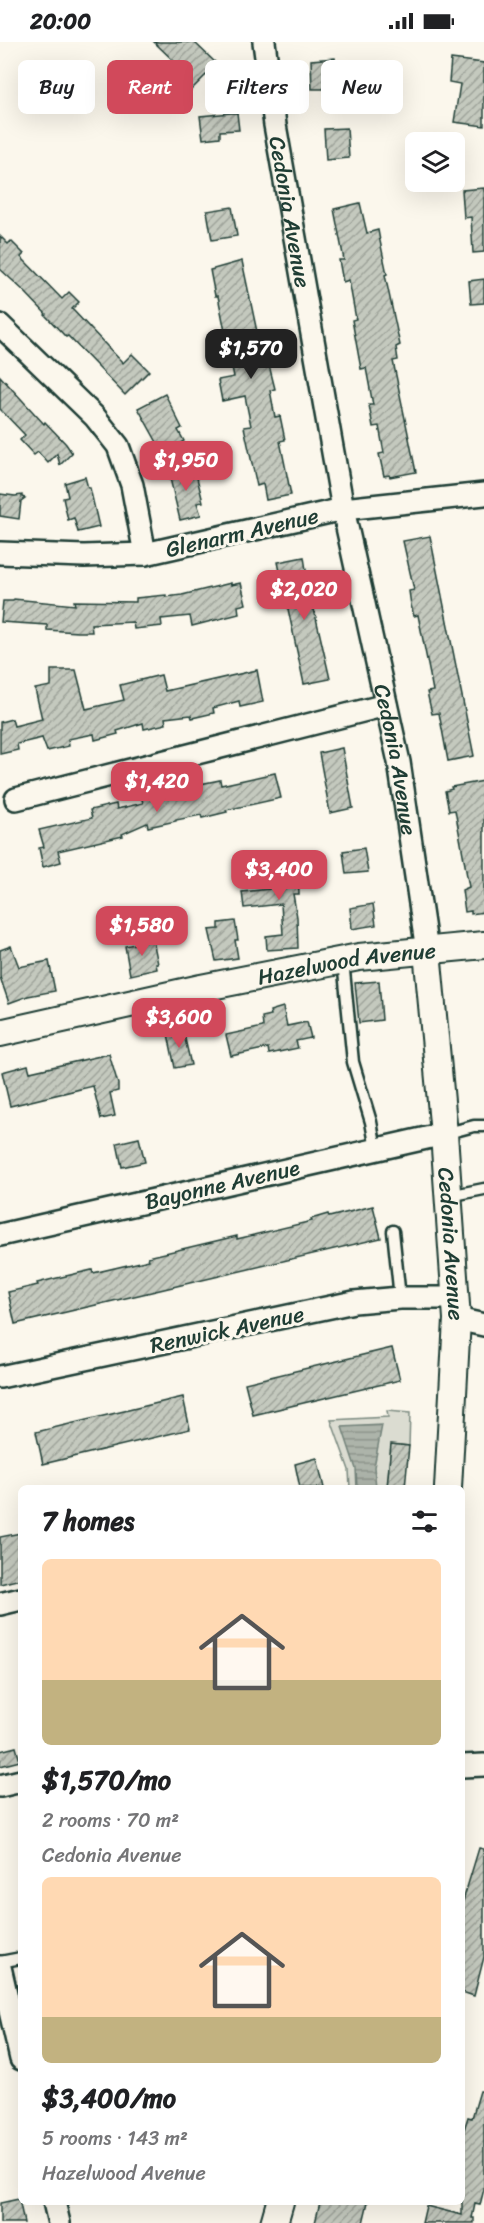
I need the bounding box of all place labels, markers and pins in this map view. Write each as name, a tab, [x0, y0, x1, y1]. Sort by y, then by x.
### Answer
pin: $1,570	[202, 329, 300, 380]
pin: $1,950	[137, 441, 235, 492]
pin: $2,020	[255, 570, 353, 621]
pin: $1,420	[108, 762, 206, 813]
pin: $3,400	[230, 850, 328, 901]
pin: $1,580	[93, 906, 191, 957]
pin: $3,600	[130, 998, 228, 1049]

